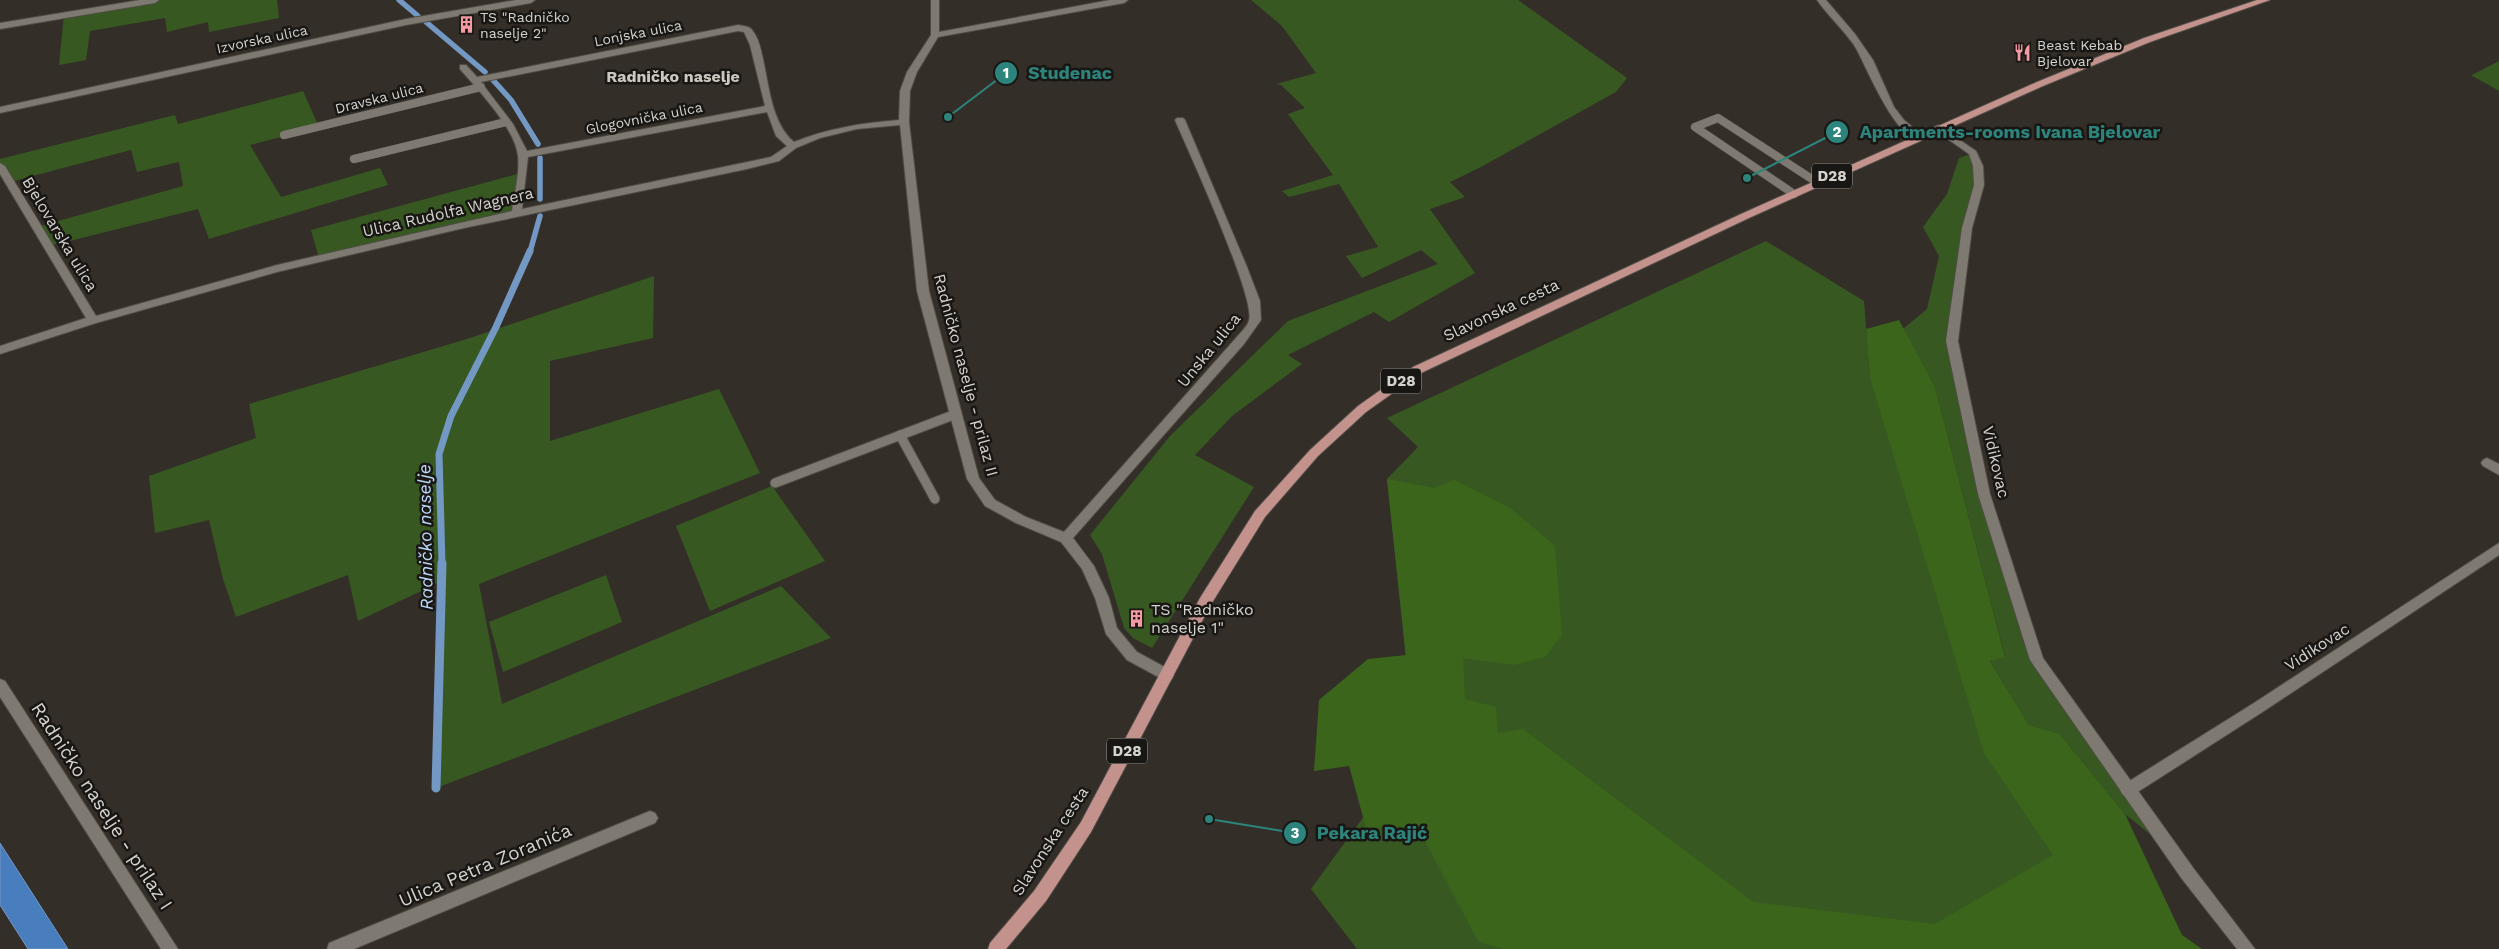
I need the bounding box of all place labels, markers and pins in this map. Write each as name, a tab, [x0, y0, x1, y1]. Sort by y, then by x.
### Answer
place label: TS "Radničko naselje 2"	[480, 9, 570, 41]
building icon: TS "Radničko naselje 2"	[456, 15, 476, 35]
place label: Beast Kebab Bjelovar	[2037, 37, 2122, 69]
restaurant icon: Beast Kebab Bjelovar	[2013, 43, 2033, 63]
callout: Studenac	[993, 57, 1122, 90]
callout: Apartments-rooms Ivana Bjelovar	[1824, 116, 2170, 149]
place label: TS "Radničko naselje 1"	[1151, 600, 1254, 637]
building icon: TS "Radničko naselje 1"	[1127, 608, 1147, 628]
callout: Pekara Rajić	[1282, 816, 1438, 849]

